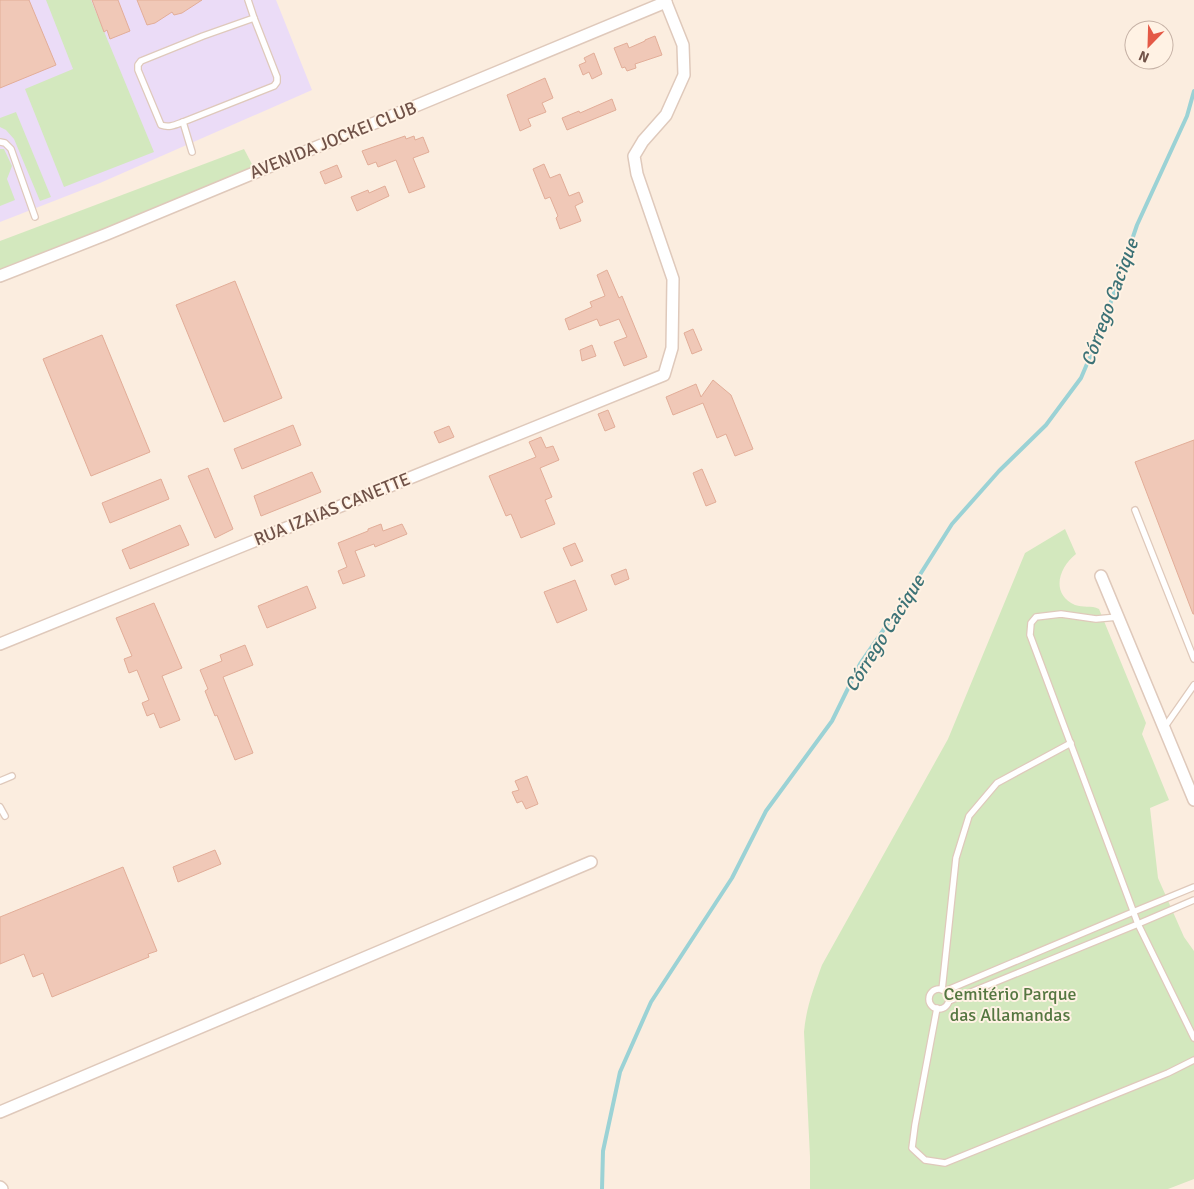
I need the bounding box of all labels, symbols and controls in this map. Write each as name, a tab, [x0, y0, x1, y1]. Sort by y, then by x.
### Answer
north arrow	[1124, 20, 1174, 70]
text: N	[1136, 47, 1152, 66]
street label: AVENIDA JOCKEI CLUB	[246, 96, 420, 184]
water label: Córrego Cacique	[1076, 234, 1145, 369]
street label: RUA IZAIAS CANETTE	[251, 468, 413, 550]
water label: Córrego Cacique	[839, 569, 931, 697]
park label: Cemitério Parque das Allamandas	[944, 983, 1076, 1026]

